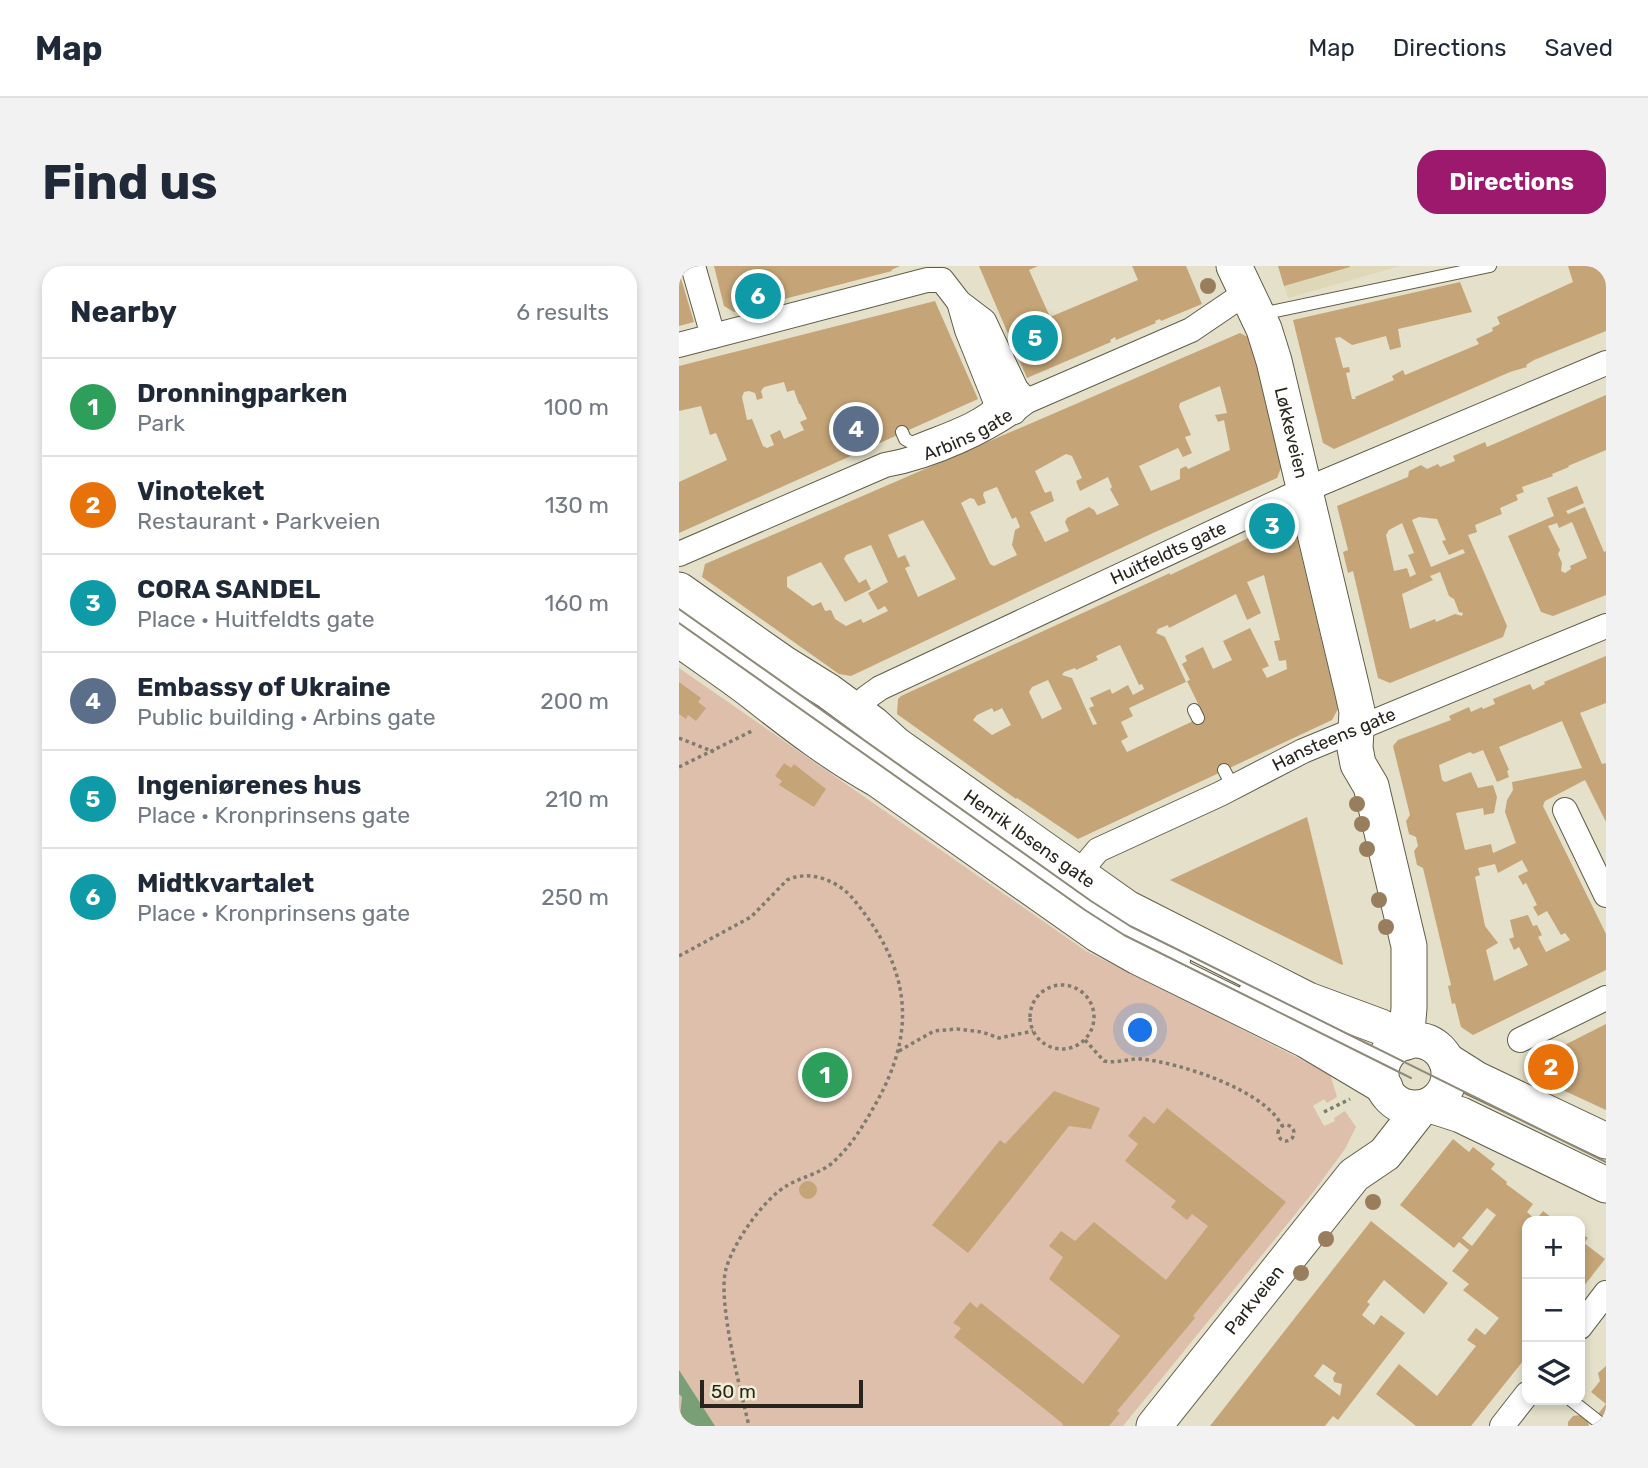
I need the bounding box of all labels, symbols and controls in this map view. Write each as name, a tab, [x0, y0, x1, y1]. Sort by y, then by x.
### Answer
text: Map	[35, 29, 103, 68]
text: Map	[1308, 34, 1355, 62]
text: Directions	[1393, 34, 1506, 62]
text: Saved	[1544, 34, 1613, 62]
button: Directions	[1417, 150, 1606, 214]
text: Find us	[42, 153, 218, 211]
pin: 6	[735, 270, 781, 322]
text: Nearby	[70, 294, 177, 330]
text: 6 results	[516, 298, 609, 326]
pin: 5	[1012, 312, 1058, 364]
text: Dronningparken	[137, 378, 348, 409]
street label: Løkkeveien	[1270, 385, 1313, 481]
text: 1	[87, 393, 99, 421]
text: 100 m	[544, 393, 609, 421]
pin: 4	[833, 403, 879, 455]
street label: Arbins gate	[920, 404, 1017, 465]
text: Park	[137, 409, 185, 437]
text: Vinoteket	[137, 476, 264, 507]
text: 2	[86, 491, 100, 519]
text: 130 m	[545, 491, 609, 519]
pin: 3	[1249, 500, 1295, 552]
text: Restaurant · Parkveien	[137, 507, 380, 535]
street label: Huitfeldts gate	[1107, 516, 1230, 590]
text: CORA SANDEL	[137, 574, 320, 605]
text: 3	[85, 589, 101, 617]
text: 160 m	[545, 589, 609, 617]
text: Place · Huitfeldts gate	[137, 605, 375, 633]
text: Embassy of Ukraine	[137, 672, 391, 703]
text: 4	[85, 687, 101, 715]
text: 200 m	[540, 687, 609, 715]
text: Public building · Arbins gate	[137, 703, 436, 731]
street label: Hansteens gate	[1268, 703, 1399, 776]
text: Ingeniørenes hus	[137, 770, 361, 801]
text: 5	[86, 785, 100, 813]
text: 210 m	[545, 785, 609, 813]
street label: Henrik Ibsens gate	[959, 785, 1099, 893]
text: Place · Kronprinsens gate	[137, 801, 410, 829]
text: Midtkvartalet	[137, 868, 314, 899]
text: 6	[86, 883, 100, 911]
text: 250 m	[541, 883, 609, 911]
text: Place · Kronprinsens gate	[137, 899, 410, 927]
your location	[1123, 1013, 1157, 1047]
pin: 2	[1528, 1041, 1574, 1093]
pin: 1	[802, 1049, 848, 1101]
map controls	[1522, 1216, 1585, 1405]
button: +	[1522, 1216, 1585, 1279]
street label: Parkveien	[1220, 1261, 1289, 1339]
button: −	[1522, 1279, 1585, 1342]
button: layers	[1522, 1342, 1585, 1405]
scale bar	[700, 1377, 863, 1409]
text: 50 m	[711, 1380, 756, 1403]

